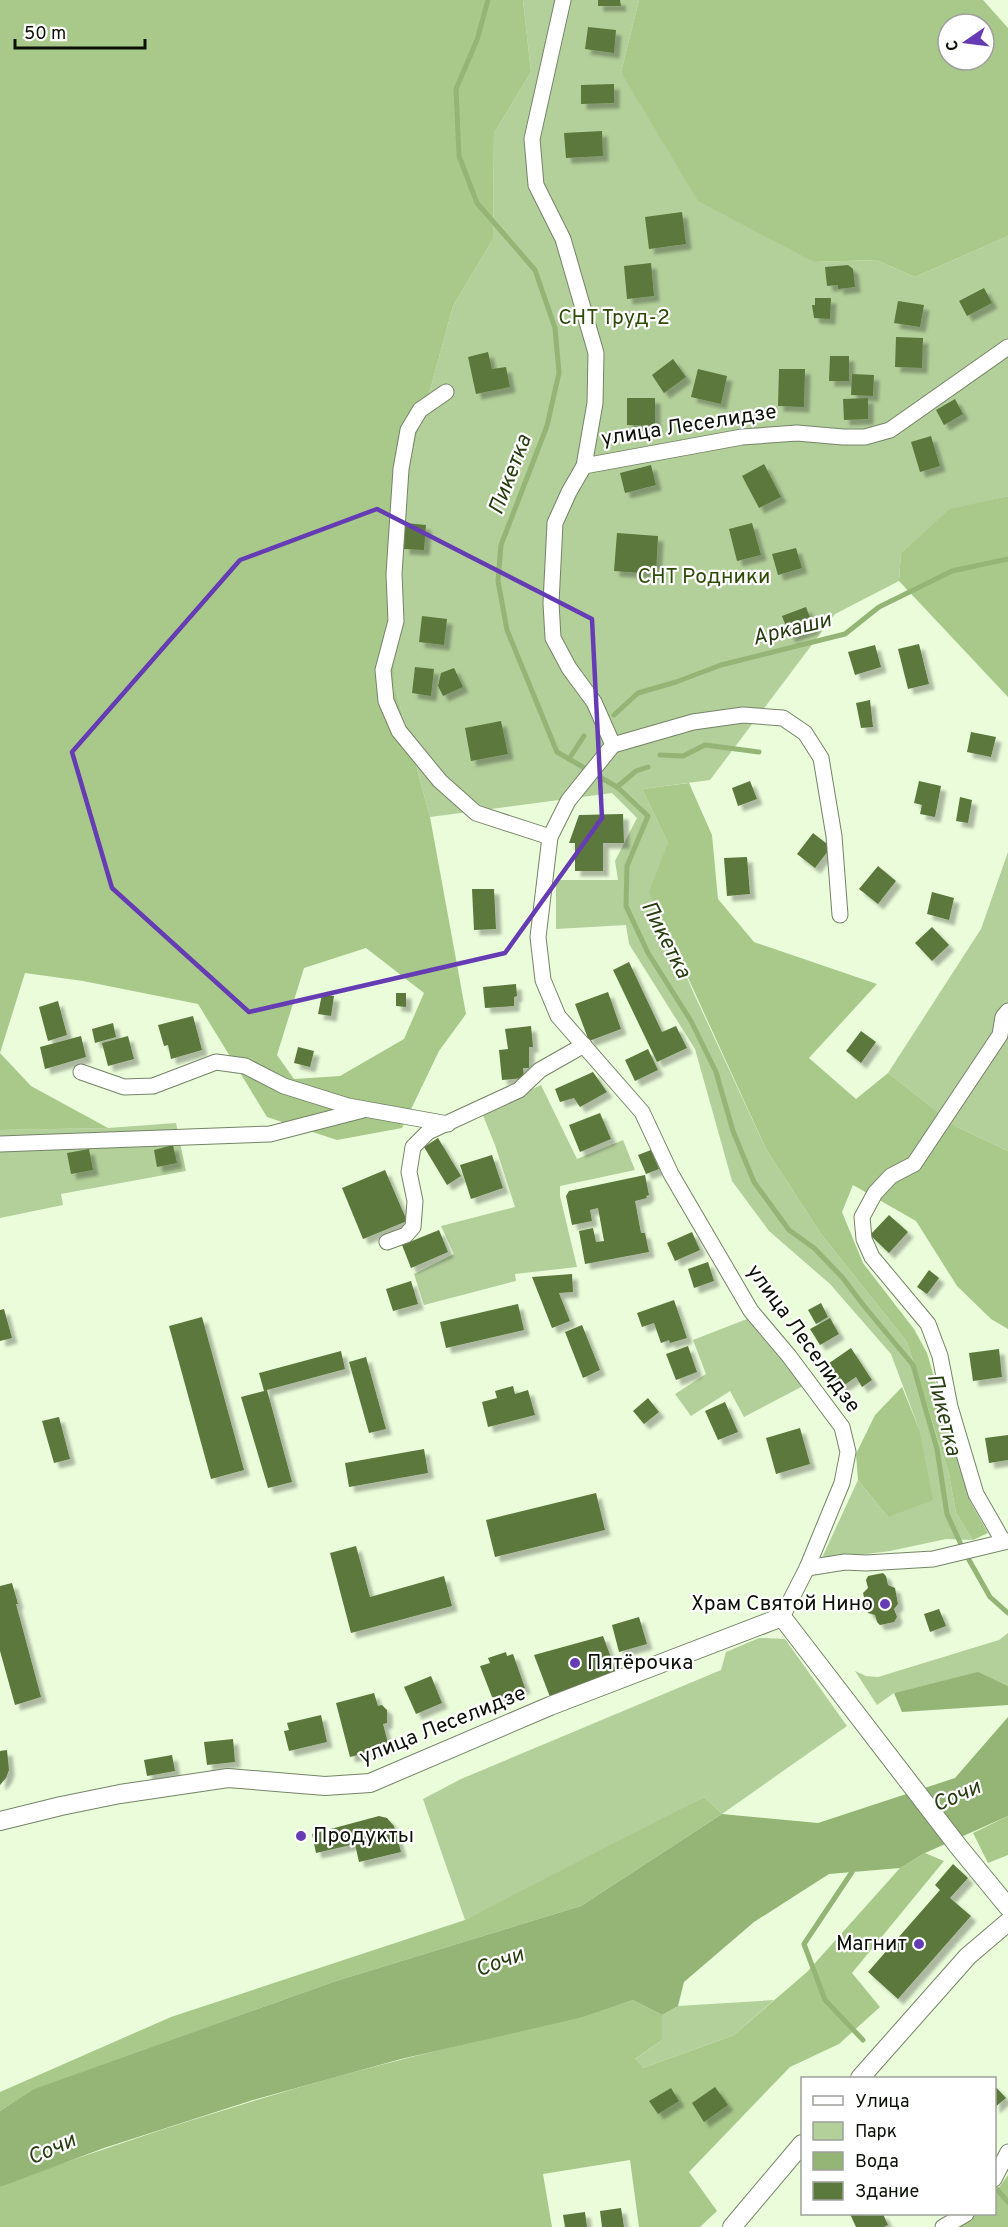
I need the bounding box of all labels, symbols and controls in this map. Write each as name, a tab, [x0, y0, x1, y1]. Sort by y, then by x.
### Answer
scale bar	[15, 12, 146, 50]
north arrow	[936, 12, 996, 72]
text: 50 m	[24, 23, 66, 46]
text: С	[942, 38, 964, 53]
park label: СНТ Труд-2	[558, 305, 670, 332]
street label: улица Леселидзе	[599, 399, 779, 453]
water label: Пикетка	[483, 431, 539, 519]
park label: СНТ Родники	[638, 564, 770, 591]
water label: Аркаши	[750, 607, 835, 653]
water label: Пикетка	[634, 897, 696, 984]
street label: улица Леселидзе	[740, 1259, 866, 1419]
water label: Пикетка	[920, 1371, 966, 1459]
place label: Храм Святой Нино	[691, 1591, 873, 1618]
marker: Храм Святой Нино	[878, 1597, 892, 1611]
place label: Пятёрочка	[587, 1650, 693, 1677]
marker: Пятёрочка	[568, 1656, 582, 1670]
street label: улица Леселидзе	[356, 1680, 530, 1772]
water label: Сочи	[929, 1774, 986, 1819]
place label: Продукты	[313, 1823, 414, 1850]
marker: Продукты	[294, 1829, 308, 1843]
place label: Магнит	[836, 1931, 907, 1958]
marker: Магнит	[912, 1937, 926, 1951]
water label: Сочи	[472, 1942, 528, 1984]
legend	[801, 2077, 996, 2215]
text: Улица	[855, 2091, 909, 2114]
text: Парк	[855, 2121, 897, 2144]
water label: Сочи	[24, 2127, 81, 2172]
text: Вода	[855, 2151, 899, 2174]
text: Здание	[855, 2181, 919, 2204]

